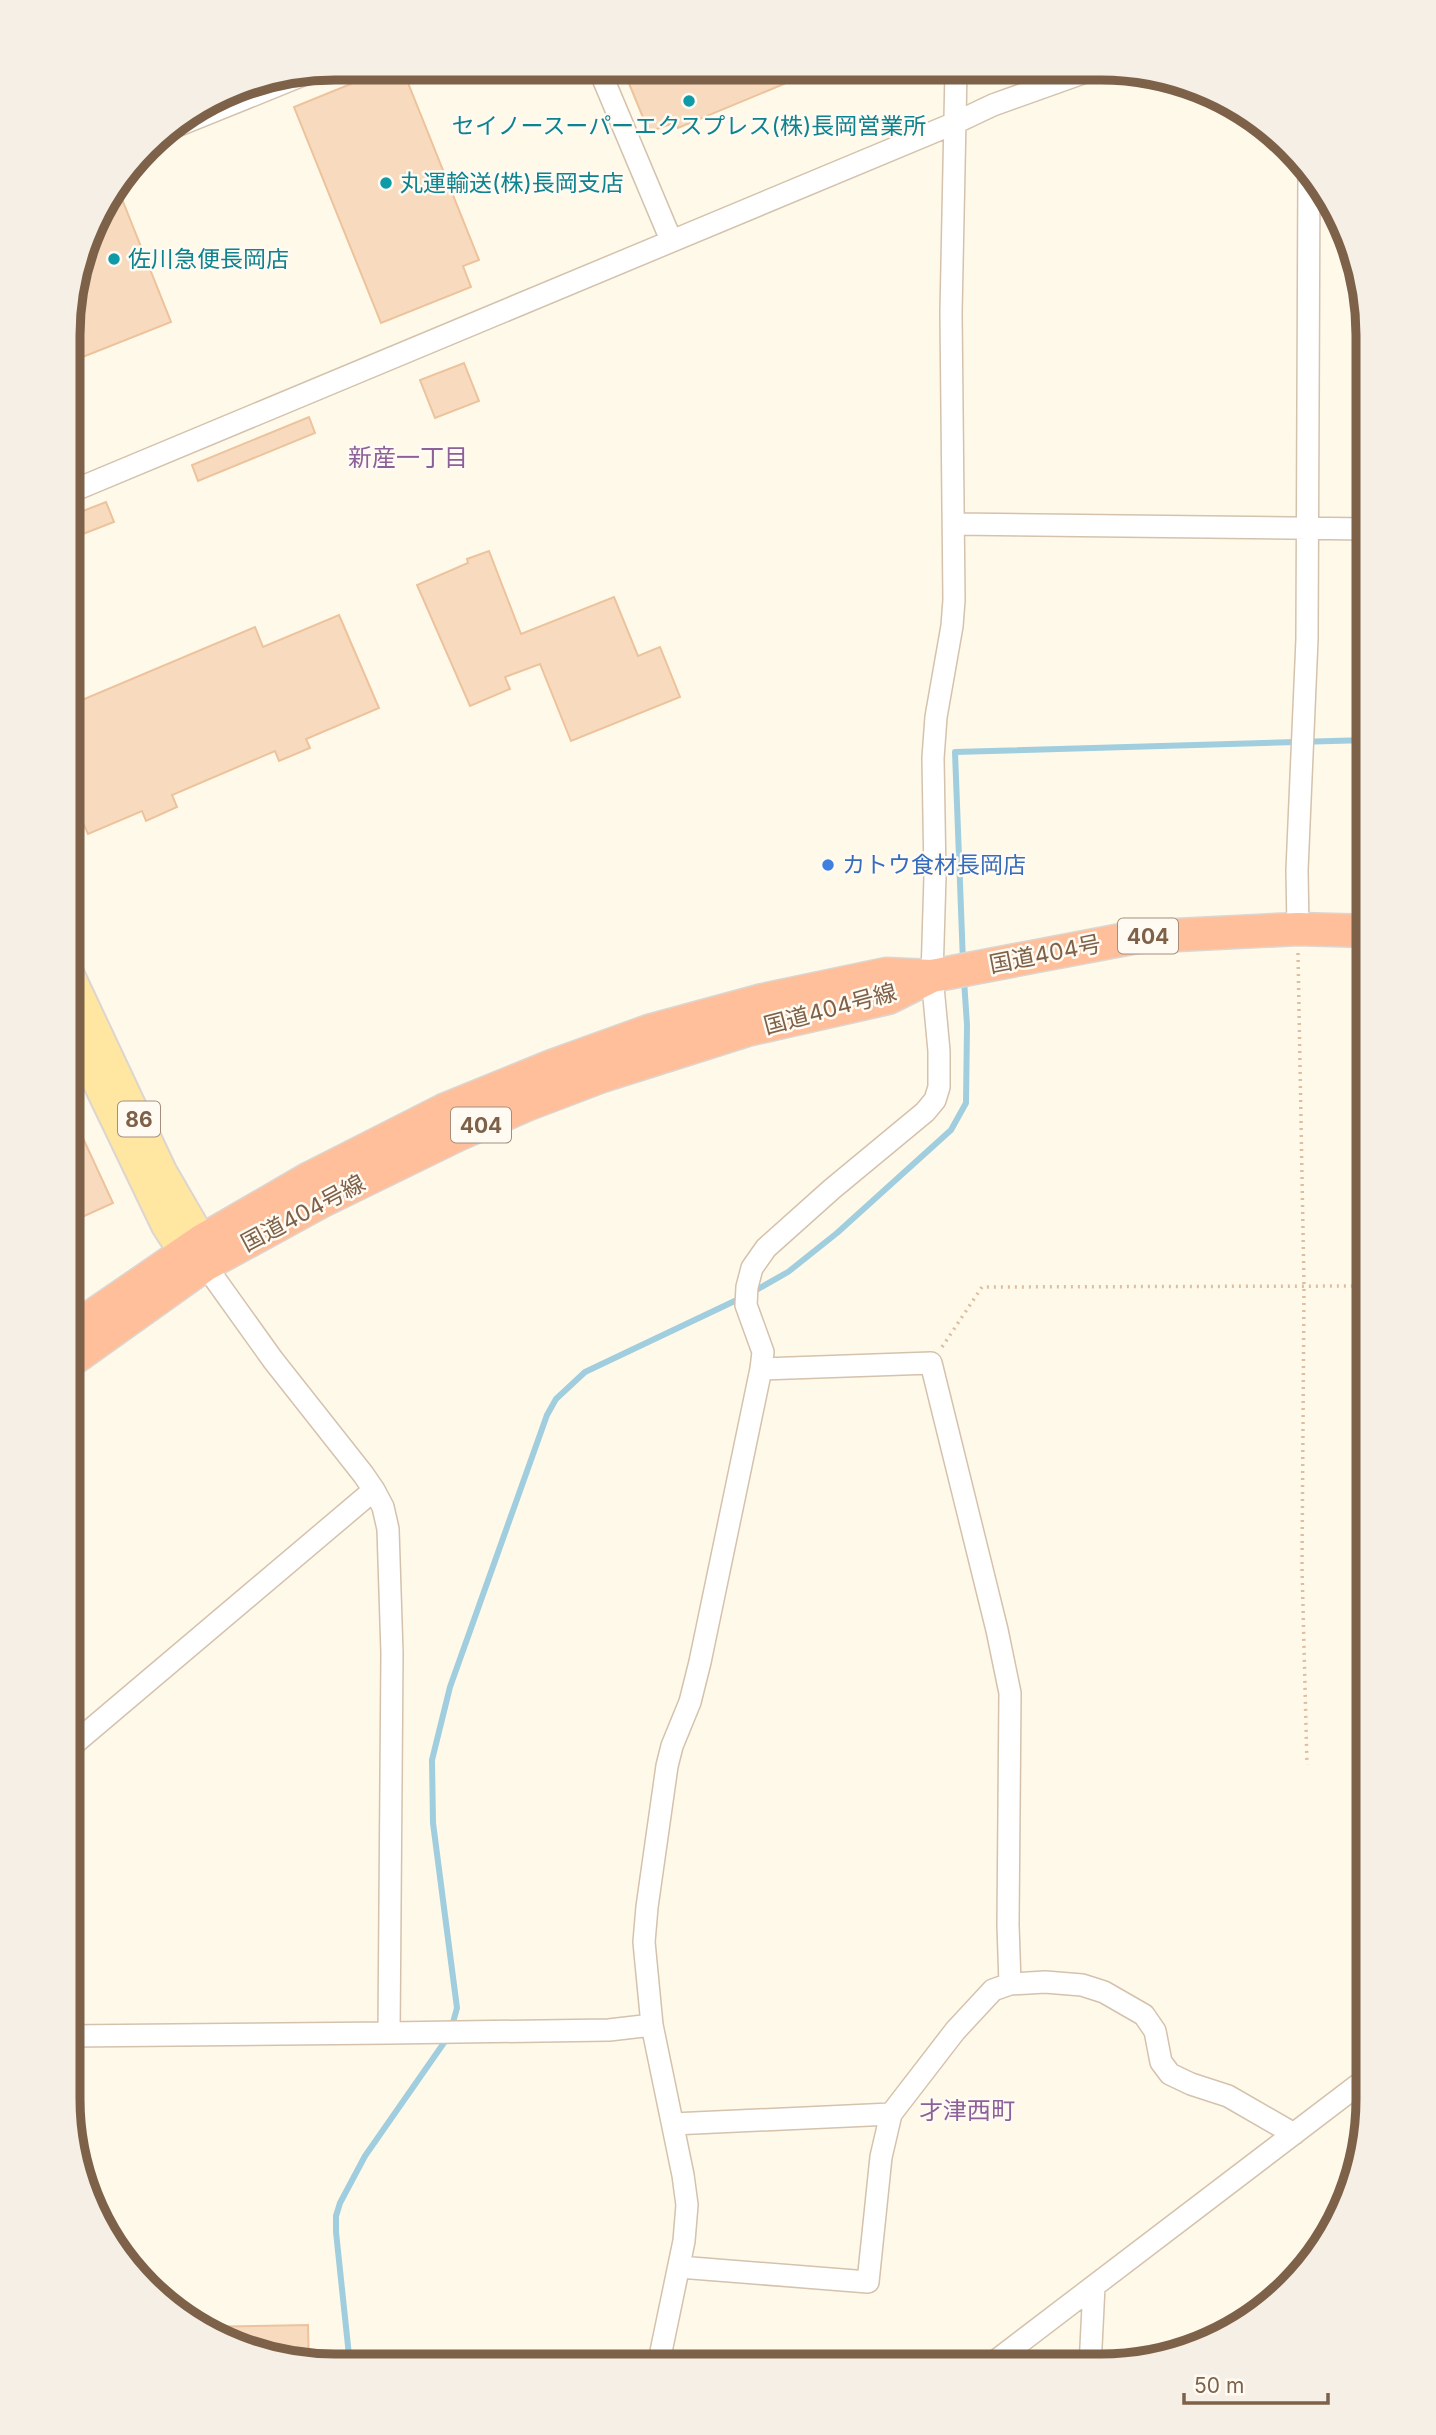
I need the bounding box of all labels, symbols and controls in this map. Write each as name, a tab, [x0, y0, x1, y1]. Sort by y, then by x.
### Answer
marker: セイノースーパーエクスプレス(株)長岡営業所	[681, 93, 697, 109]
place label: セイノースーパーエクスプレス(株)長岡営業所	[452, 112, 926, 140]
place label: 丸運輸送(株)長岡支店	[400, 169, 624, 197]
marker: 丸運輸送(株)長岡支店	[378, 175, 394, 191]
place label: 佐川急便長岡店	[128, 245, 289, 273]
marker: 佐川急便長岡店	[106, 251, 122, 267]
district label: 新産一丁目	[348, 443, 468, 472]
place label: カトウ食材長岡店	[842, 851, 1026, 879]
marker: カトウ食材長岡店	[820, 857, 836, 873]
road number: 404	[1118, 918, 1178, 954]
street label: 国道404号	[987, 929, 1103, 979]
street label: 国道404号線	[761, 978, 899, 1040]
road number: 86	[118, 1102, 160, 1136]
road number: 404	[451, 1108, 511, 1142]
street label: 国道404号線	[236, 1169, 370, 1257]
district label: 才津西町	[919, 2096, 1015, 2125]
scale bar	[1184, 2362, 1328, 2406]
text: 50 m	[1194, 2373, 1244, 2398]

